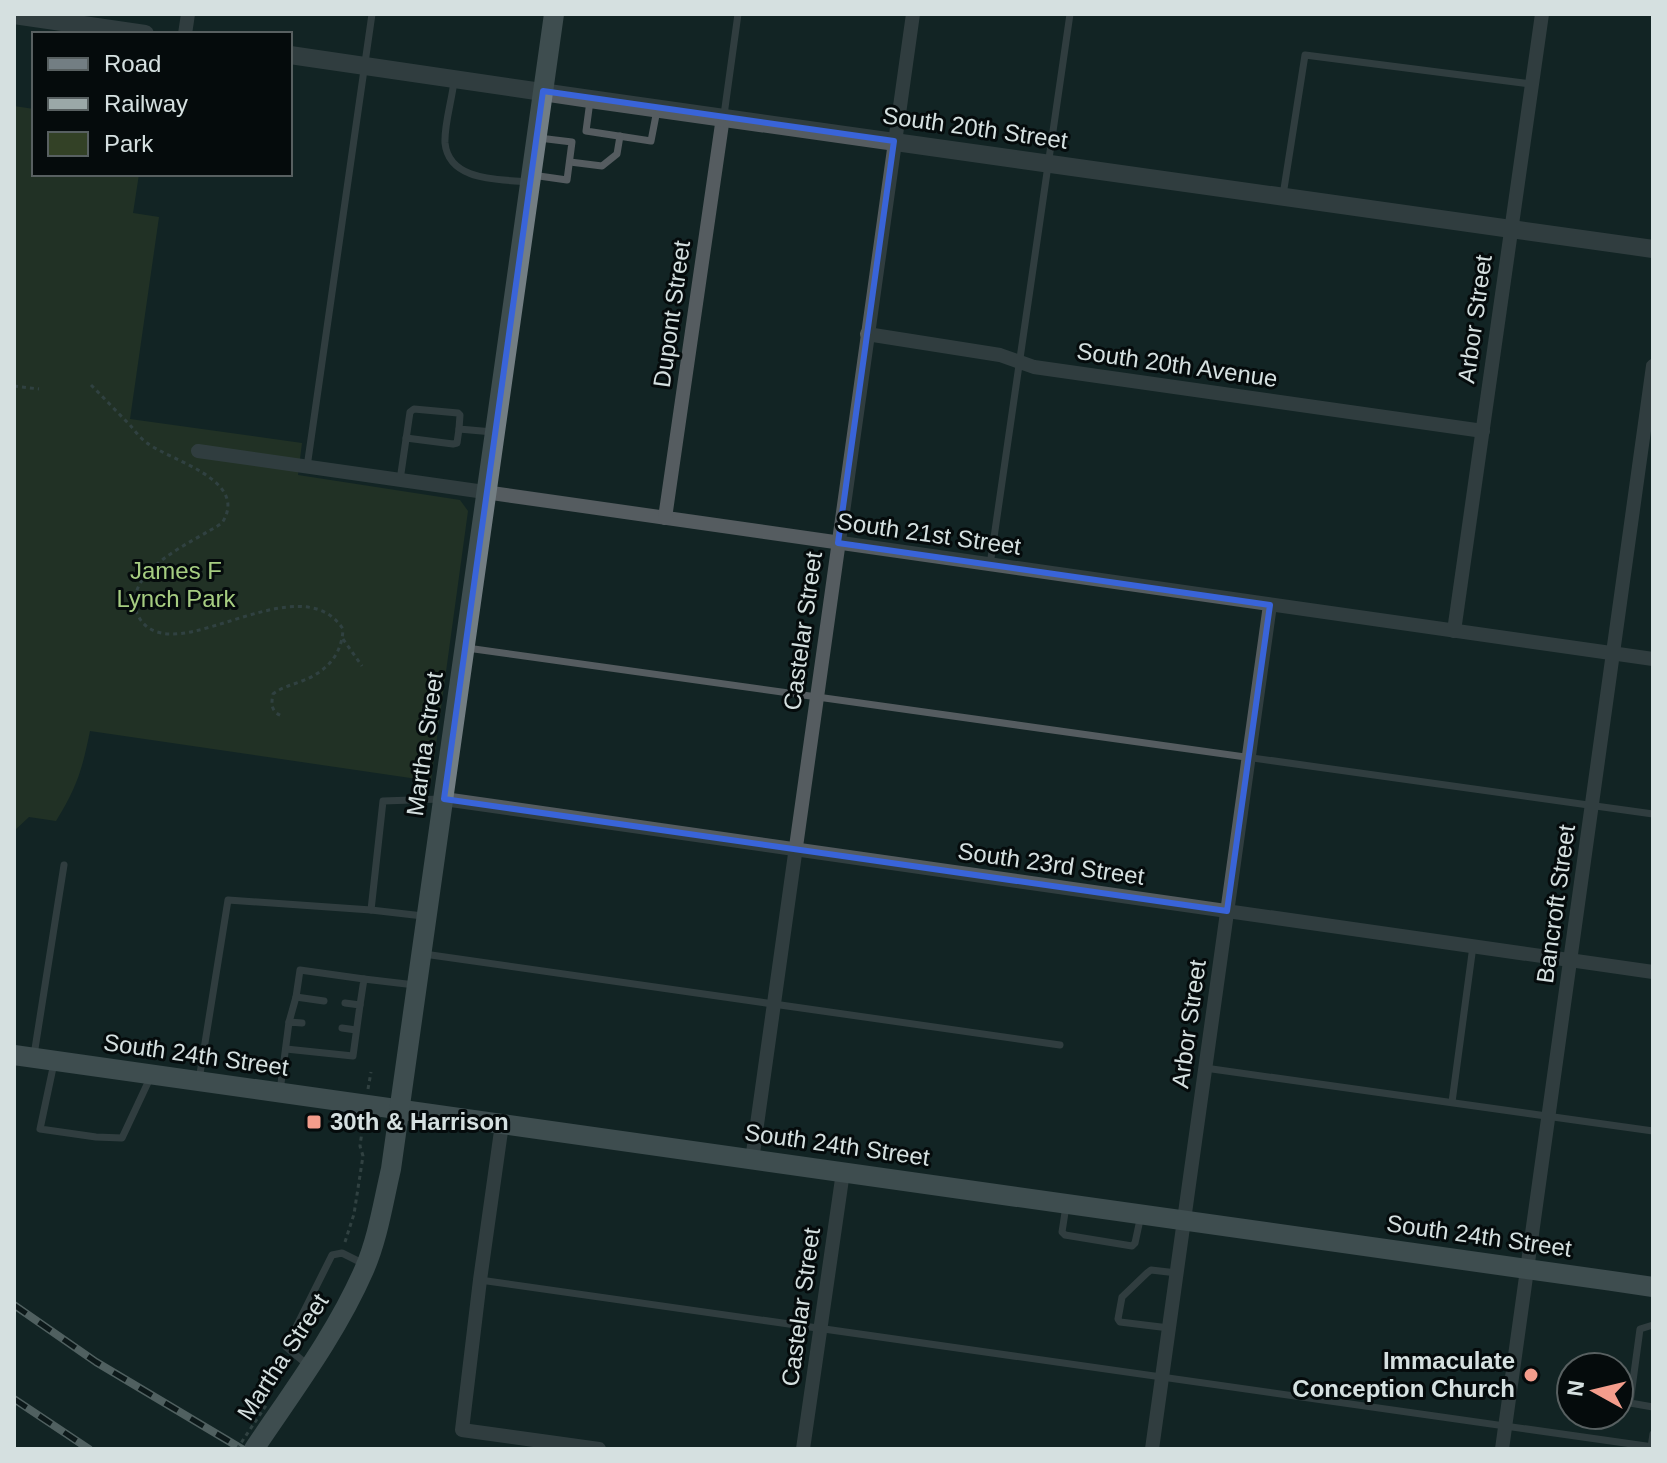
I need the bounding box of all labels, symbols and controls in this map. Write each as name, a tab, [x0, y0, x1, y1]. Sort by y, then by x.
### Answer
legend	[32, 32, 292, 176]
text: Road	[104, 50, 161, 77]
text: Railway	[104, 90, 188, 117]
street label: South 20th Street	[881, 101, 1070, 154]
text: Park	[104, 130, 154, 157]
street label: Dupont Street	[648, 238, 695, 389]
street label: Arbor Street	[1452, 253, 1497, 385]
street label: South 20th Avenue	[1075, 337, 1279, 392]
street label: South 21st Street	[835, 507, 1023, 560]
street label: Castelar Street	[778, 549, 827, 712]
park label: James F Lynch Park	[116, 557, 237, 612]
street label: Martha Street	[401, 670, 448, 818]
street label: Bancroft Street	[1531, 822, 1580, 985]
street label: South 23rd Street	[956, 837, 1146, 890]
street label: Arbor Street	[1166, 958, 1211, 1090]
street label: South 24th Street	[102, 1028, 291, 1081]
place label: 30th & Harrison	[330, 1108, 509, 1135]
marker: 30th & Harrison	[305, 1113, 323, 1131]
street label: South 24th Street	[743, 1118, 932, 1171]
street label: South 24th Street	[1385, 1209, 1574, 1262]
street label: Castelar Street	[776, 1225, 825, 1388]
street label: Martha Street	[232, 1288, 334, 1425]
place label: Immaculate Conception Church	[1292, 1347, 1515, 1402]
north arrow	[1555, 1351, 1635, 1431]
marker: Immaculate Conception Church	[1522, 1366, 1540, 1384]
text: N	[1562, 1379, 1589, 1398]

